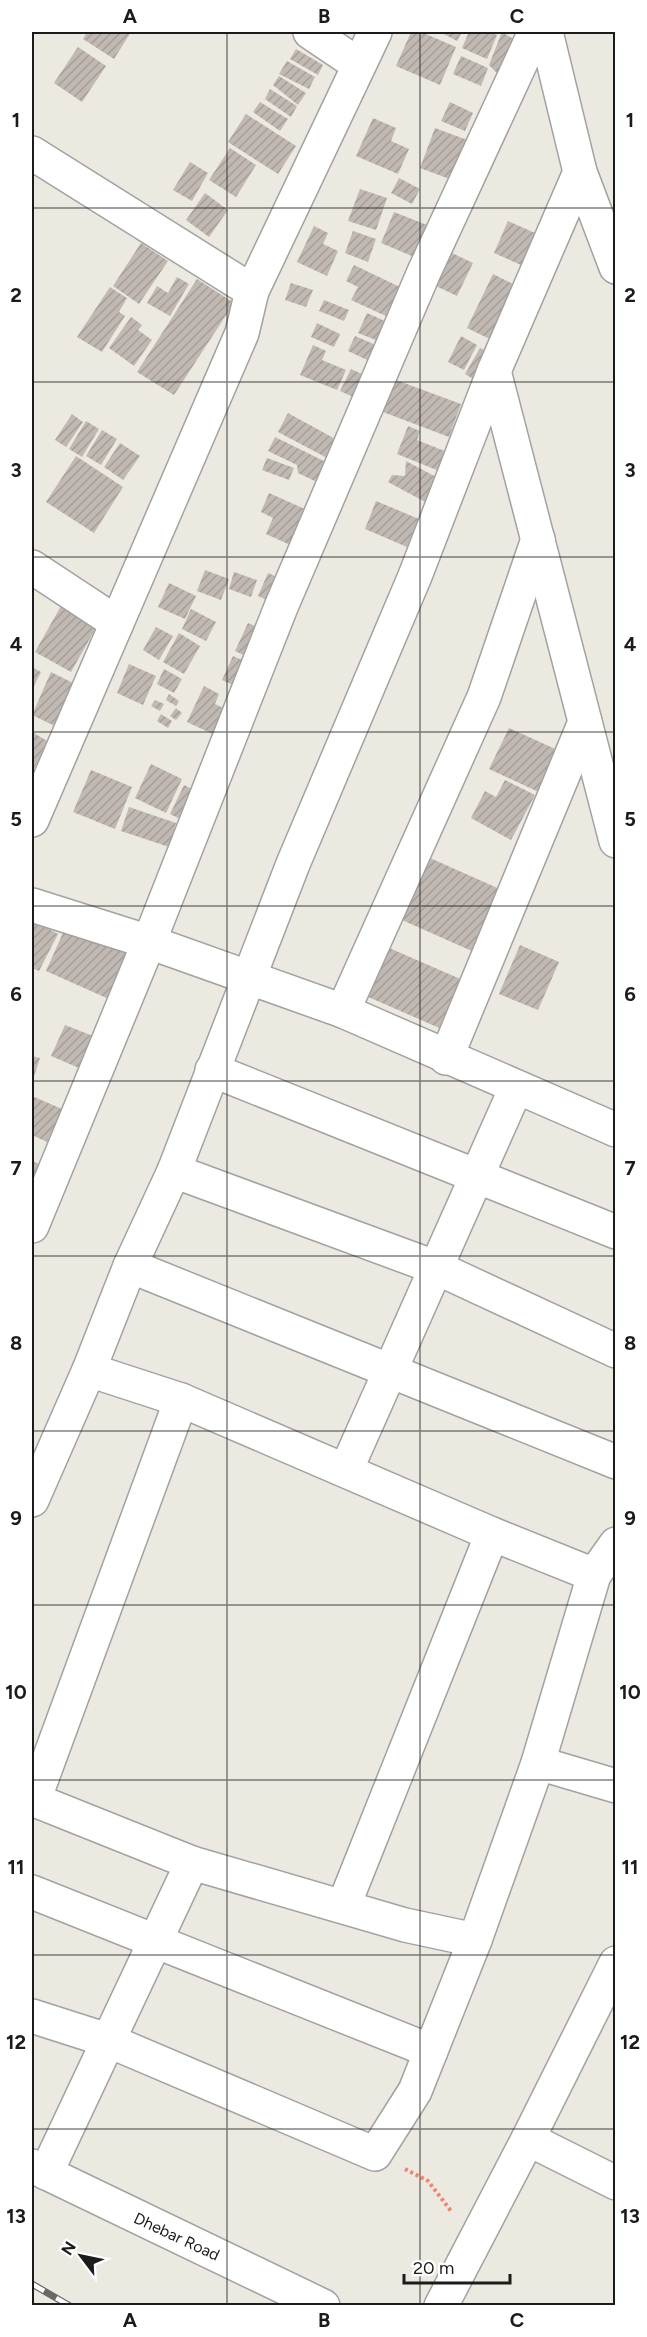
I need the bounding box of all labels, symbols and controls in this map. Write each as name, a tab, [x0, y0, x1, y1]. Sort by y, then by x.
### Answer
text: A	[123, 4, 138, 28]
text: B	[318, 4, 330, 28]
text: C	[510, 4, 524, 28]
text: 1	[12, 108, 20, 132]
text: 1	[626, 108, 634, 132]
text: 2	[10, 283, 22, 307]
text: 2	[624, 283, 636, 307]
text: 3	[10, 458, 22, 482]
text: 3	[624, 458, 636, 482]
text: 4	[10, 632, 23, 656]
text: 4	[624, 632, 637, 656]
text: 5	[10, 807, 22, 831]
text: 5	[624, 807, 636, 831]
text: 6	[10, 982, 22, 1006]
text: 6	[624, 982, 636, 1006]
text: 7	[10, 1156, 22, 1180]
text: 7	[624, 1156, 636, 1180]
text: 8	[10, 1331, 22, 1355]
text: 8	[624, 1331, 636, 1355]
text: 9	[10, 1506, 22, 1530]
text: 9	[624, 1506, 636, 1530]
text: 10	[5, 1680, 27, 1704]
text: 10	[619, 1680, 641, 1704]
text: 11	[8, 1855, 24, 1879]
text: 11	[622, 1855, 638, 1879]
text: 12	[6, 2030, 26, 2054]
text: 12	[620, 2030, 640, 2054]
text: 13	[6, 2204, 26, 2228]
text: 13	[620, 2204, 640, 2228]
street label: Dhebar Road	[131, 2208, 223, 2265]
north arrow	[51, 2226, 111, 2286]
text: N	[57, 2238, 80, 2259]
scale bar	[404, 2247, 510, 2285]
text: 20 m	[413, 2257, 454, 2279]
text: A	[123, 2308, 138, 2332]
text: B	[318, 2308, 330, 2332]
text: C	[510, 2308, 524, 2332]

